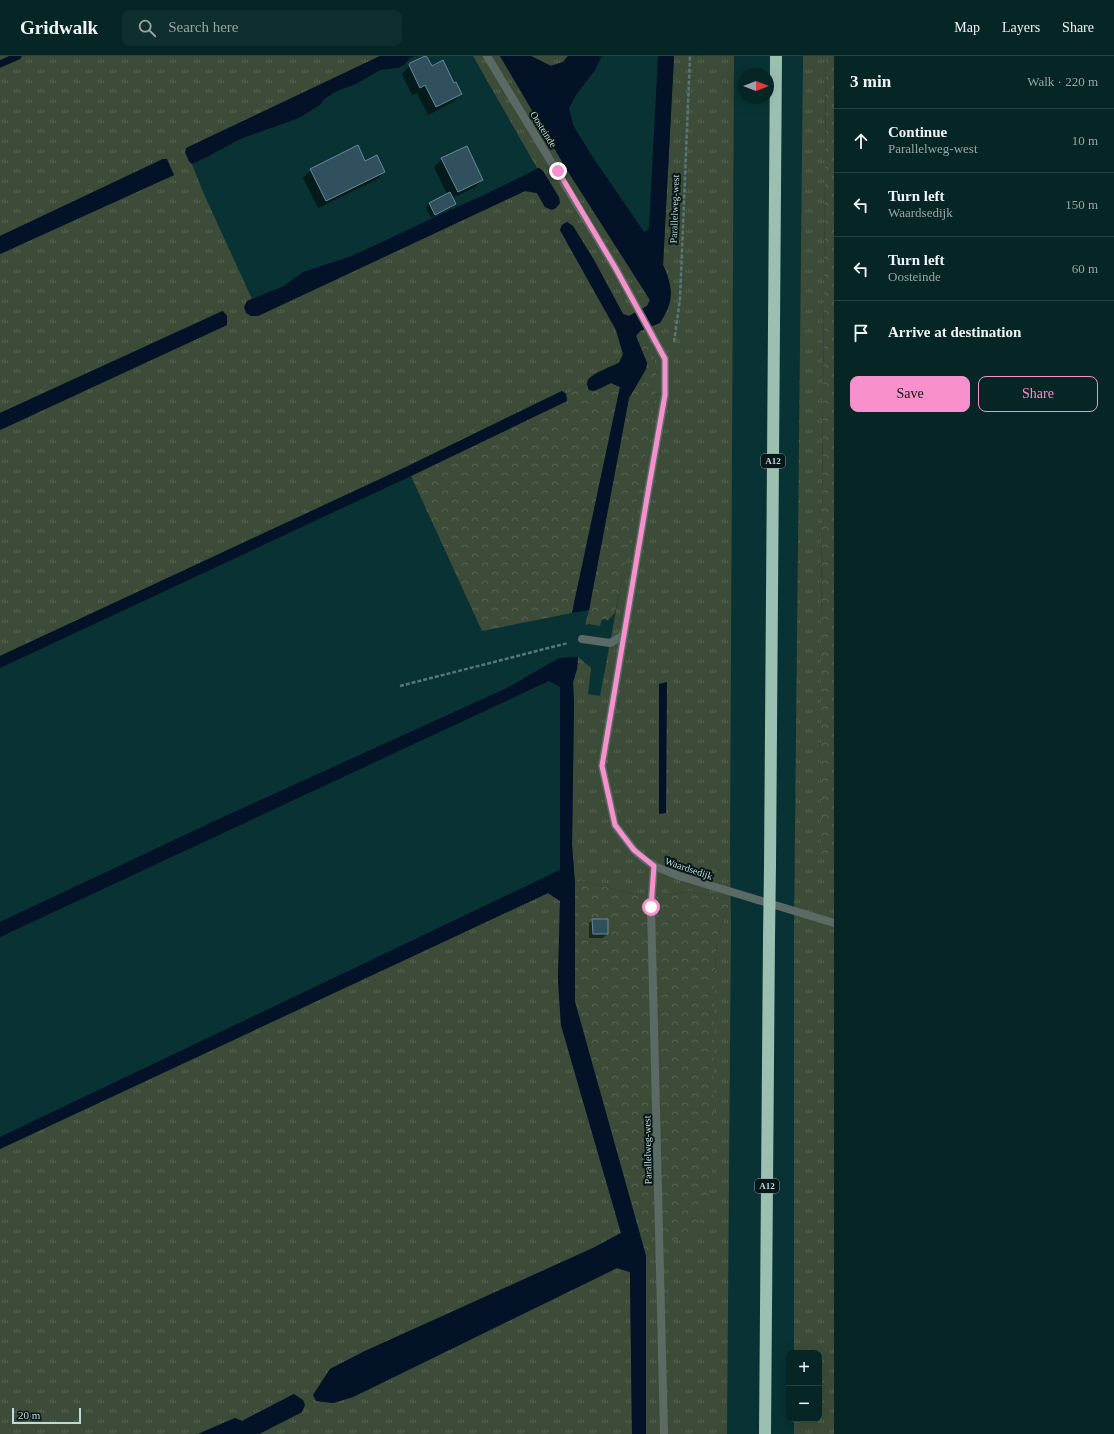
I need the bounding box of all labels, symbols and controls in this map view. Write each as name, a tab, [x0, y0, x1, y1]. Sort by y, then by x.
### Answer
search box	[122, 10, 402, 46]
text: Gridwalk	[20, 17, 98, 38]
icon: search	[136, 17, 158, 39]
text: Search here	[168, 19, 239, 35]
text: Map	[954, 20, 980, 35]
text: Layers	[1002, 20, 1040, 35]
text: Share	[1062, 20, 1094, 35]
north arrow	[738, 68, 774, 104]
text: 3 min	[850, 72, 891, 91]
text: Walk · 220 m	[1027, 74, 1098, 89]
street label: Oosteinde	[528, 109, 559, 150]
text: Continue	[888, 124, 947, 140]
icon: ahead	[850, 130, 872, 152]
text: 10 m	[1072, 133, 1098, 148]
text: Parallelweg-west	[888, 141, 978, 156]
route end	[549, 162, 567, 180]
street label: Parallelweg-west	[668, 174, 681, 244]
text: Turn left	[888, 188, 945, 204]
icon: left	[850, 194, 872, 216]
text: 150 m	[1065, 197, 1098, 212]
text: Waardsedijk	[888, 205, 953, 220]
text: Turn left	[888, 252, 945, 268]
icon: left	[850, 258, 872, 280]
text: 60 m	[1072, 261, 1098, 276]
text: Oosteinde	[888, 269, 941, 284]
icon: arrive	[850, 322, 872, 344]
text: Arrive at destination	[888, 324, 1021, 340]
button: Save	[850, 376, 970, 412]
button: Share	[978, 376, 1098, 412]
road number: A12	[761, 454, 785, 468]
street label: Waardsedijk	[664, 855, 714, 882]
route start	[642, 898, 660, 916]
street label: Parallelweg-west	[641, 1115, 654, 1185]
road number: A12	[755, 1179, 779, 1193]
map controls	[786, 1350, 822, 1422]
button: +	[786, 1350, 822, 1386]
button: −	[786, 1386, 822, 1422]
scale bar	[12, 1406, 81, 1425]
text: 20 m	[18, 1409, 40, 1421]

